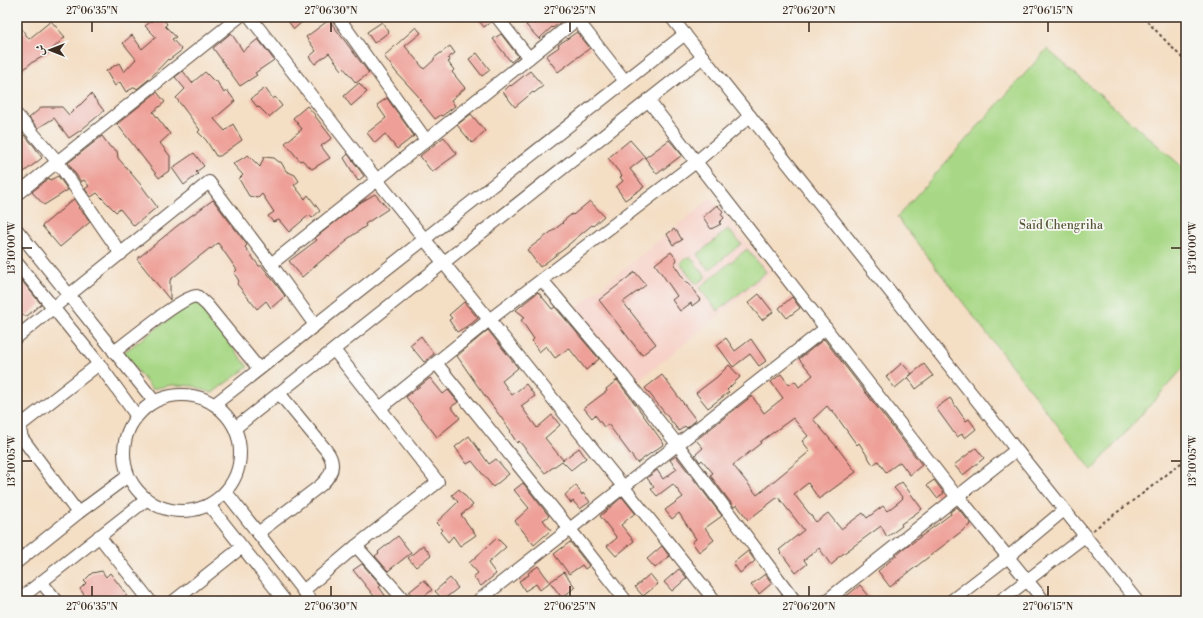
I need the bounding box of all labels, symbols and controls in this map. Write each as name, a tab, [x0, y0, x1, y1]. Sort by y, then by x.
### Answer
text: 27°06'35"N	[66, 5, 118, 17]
text: 27°06'30"N	[305, 5, 358, 17]
text: 27°06'25"N	[544, 5, 596, 17]
text: 27°06'20"N	[783, 5, 836, 17]
text: 27°06'15"N	[1023, 5, 1074, 17]
north arrow	[30, 30, 70, 70]
text: ش	[34, 44, 48, 55]
park label: Saïd Chengriha	[1019, 218, 1104, 233]
text: 13°10'00"W	[6, 221, 18, 274]
text: 13°10'00"W	[1187, 221, 1199, 274]
text: 13°10'05"W	[6, 434, 18, 487]
text: 13°10'05"W	[1187, 434, 1199, 487]
text: 27°06'35"N	[66, 601, 118, 613]
text: 27°06'30"N	[305, 601, 358, 613]
text: 27°06'25"N	[544, 601, 596, 613]
text: 27°06'20"N	[783, 601, 836, 613]
text: 27°06'15"N	[1023, 601, 1074, 613]

